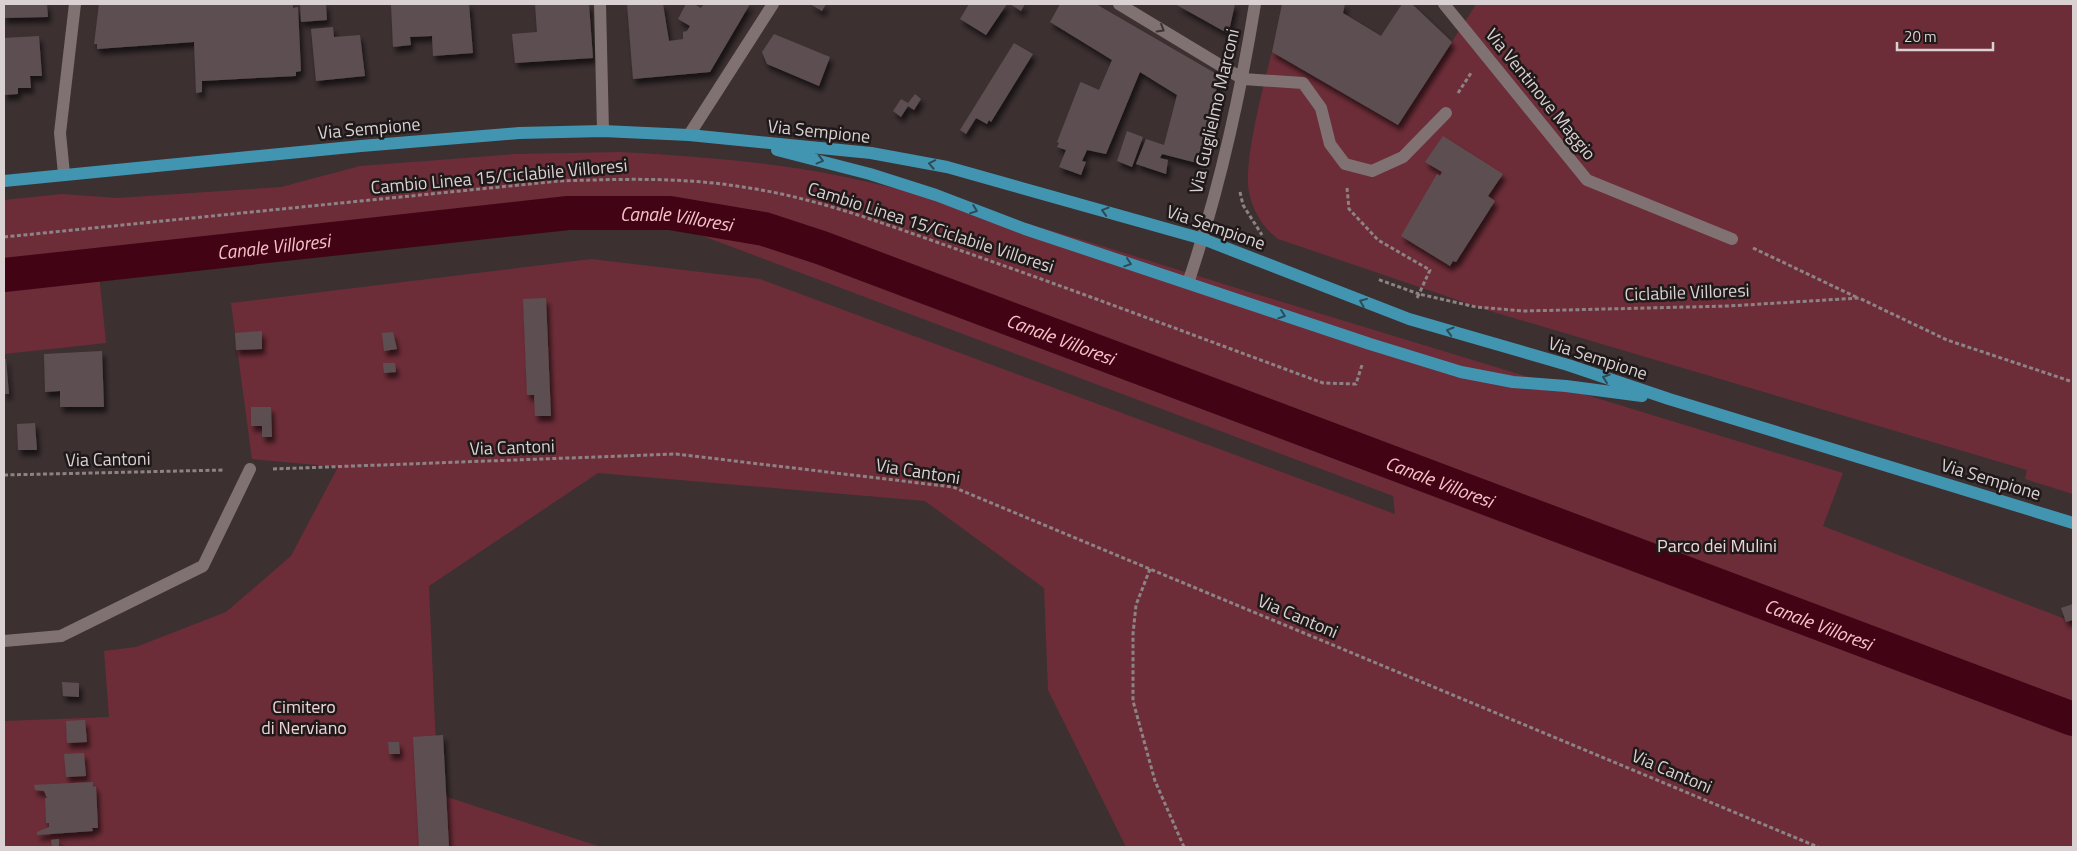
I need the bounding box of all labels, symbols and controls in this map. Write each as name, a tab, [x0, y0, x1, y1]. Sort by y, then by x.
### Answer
scale bar	[1897, 20, 1993, 52]
street label: Via Ventinove Maggio	[1479, 22, 1603, 166]
one-way arrow	[1156, 23, 1165, 33]
text: 20 m	[1904, 25, 1937, 48]
street label: Via Guglielmo Marconi	[1182, 26, 1246, 196]
street label: Via Sempione	[317, 110, 421, 146]
street label: Via Sempione	[766, 112, 872, 150]
street label: Cambio Linea 15/Ciclabile Villoresi	[370, 151, 628, 201]
one-way arrow	[815, 154, 824, 165]
one-way arrow	[927, 160, 936, 170]
street label: Cambio Linea 15/Ciclabile Villoresi	[804, 174, 1058, 280]
street label: Via Sempione	[1163, 197, 1269, 257]
water label: Canale Villoresi	[620, 199, 737, 238]
one-way arrow	[969, 203, 978, 214]
one-way arrow	[1102, 206, 1110, 216]
water label: Canale Villoresi	[215, 225, 333, 266]
one-way arrow	[1123, 257, 1131, 267]
street label: Ciclabile Villoresi	[1624, 276, 1750, 308]
one-way arrow	[1359, 298, 1368, 308]
water label: Canale Villoresi	[1003, 304, 1121, 372]
one-way arrow	[1277, 309, 1285, 319]
one-way arrow	[1447, 327, 1455, 337]
street label: Via Sempione	[1545, 329, 1651, 387]
one-way arrow	[1602, 374, 1611, 384]
street label: Via Cantoni	[469, 432, 555, 462]
street label: Via Cantoni	[65, 445, 151, 473]
water label: Canale Villoresi	[1382, 447, 1500, 515]
street label: Via Cantoni	[874, 451, 962, 491]
street label: Via Sempione	[1938, 451, 2044, 507]
park label: Parco dei Mulini	[1657, 532, 1777, 559]
street label: Via Cantoni	[1253, 587, 1343, 645]
water label: Canale Villoresi	[1761, 590, 1879, 658]
park label: Cimitero di Nerviano	[261, 693, 347, 741]
street label: Via Cantoni	[1627, 742, 1717, 800]

